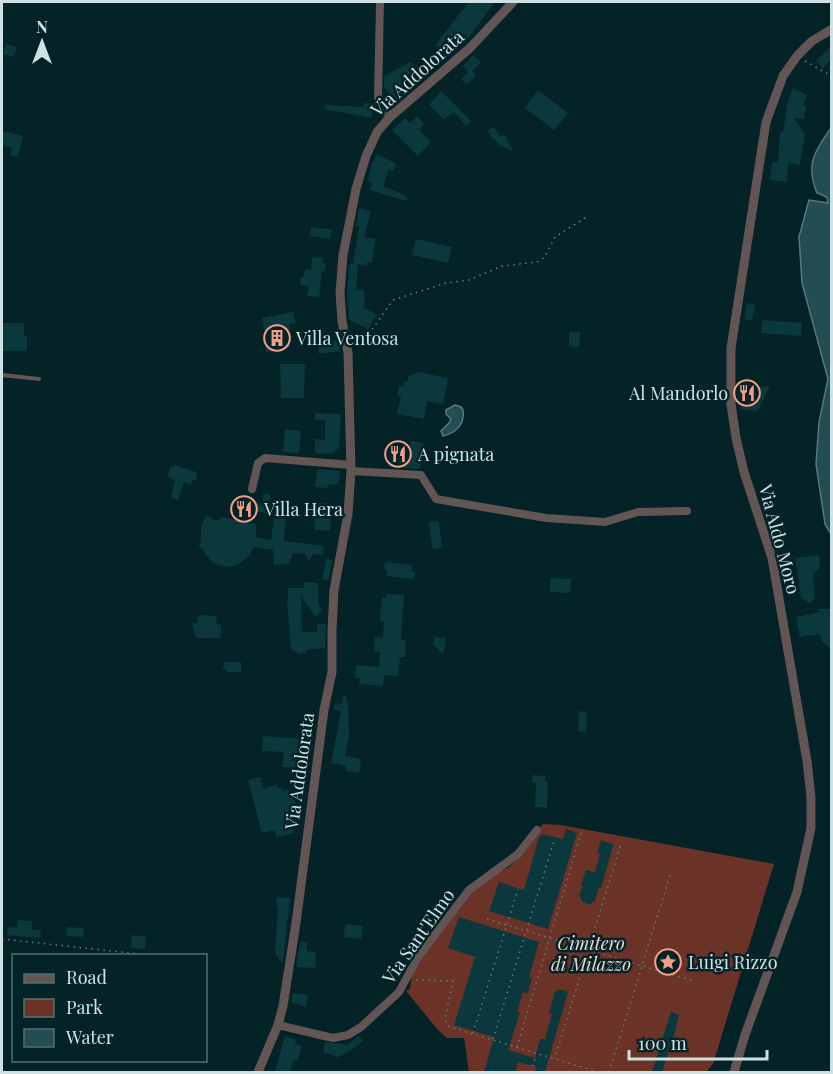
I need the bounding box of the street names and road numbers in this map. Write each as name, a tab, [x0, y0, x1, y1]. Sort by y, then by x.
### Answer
street label: Via Addolorata	[364, 25, 469, 122]
street label: Via Aldo Moro	[754, 481, 806, 597]
street label: Via Addolorata	[279, 711, 319, 832]
street label: Via Sant'Elmo	[376, 884, 460, 989]

